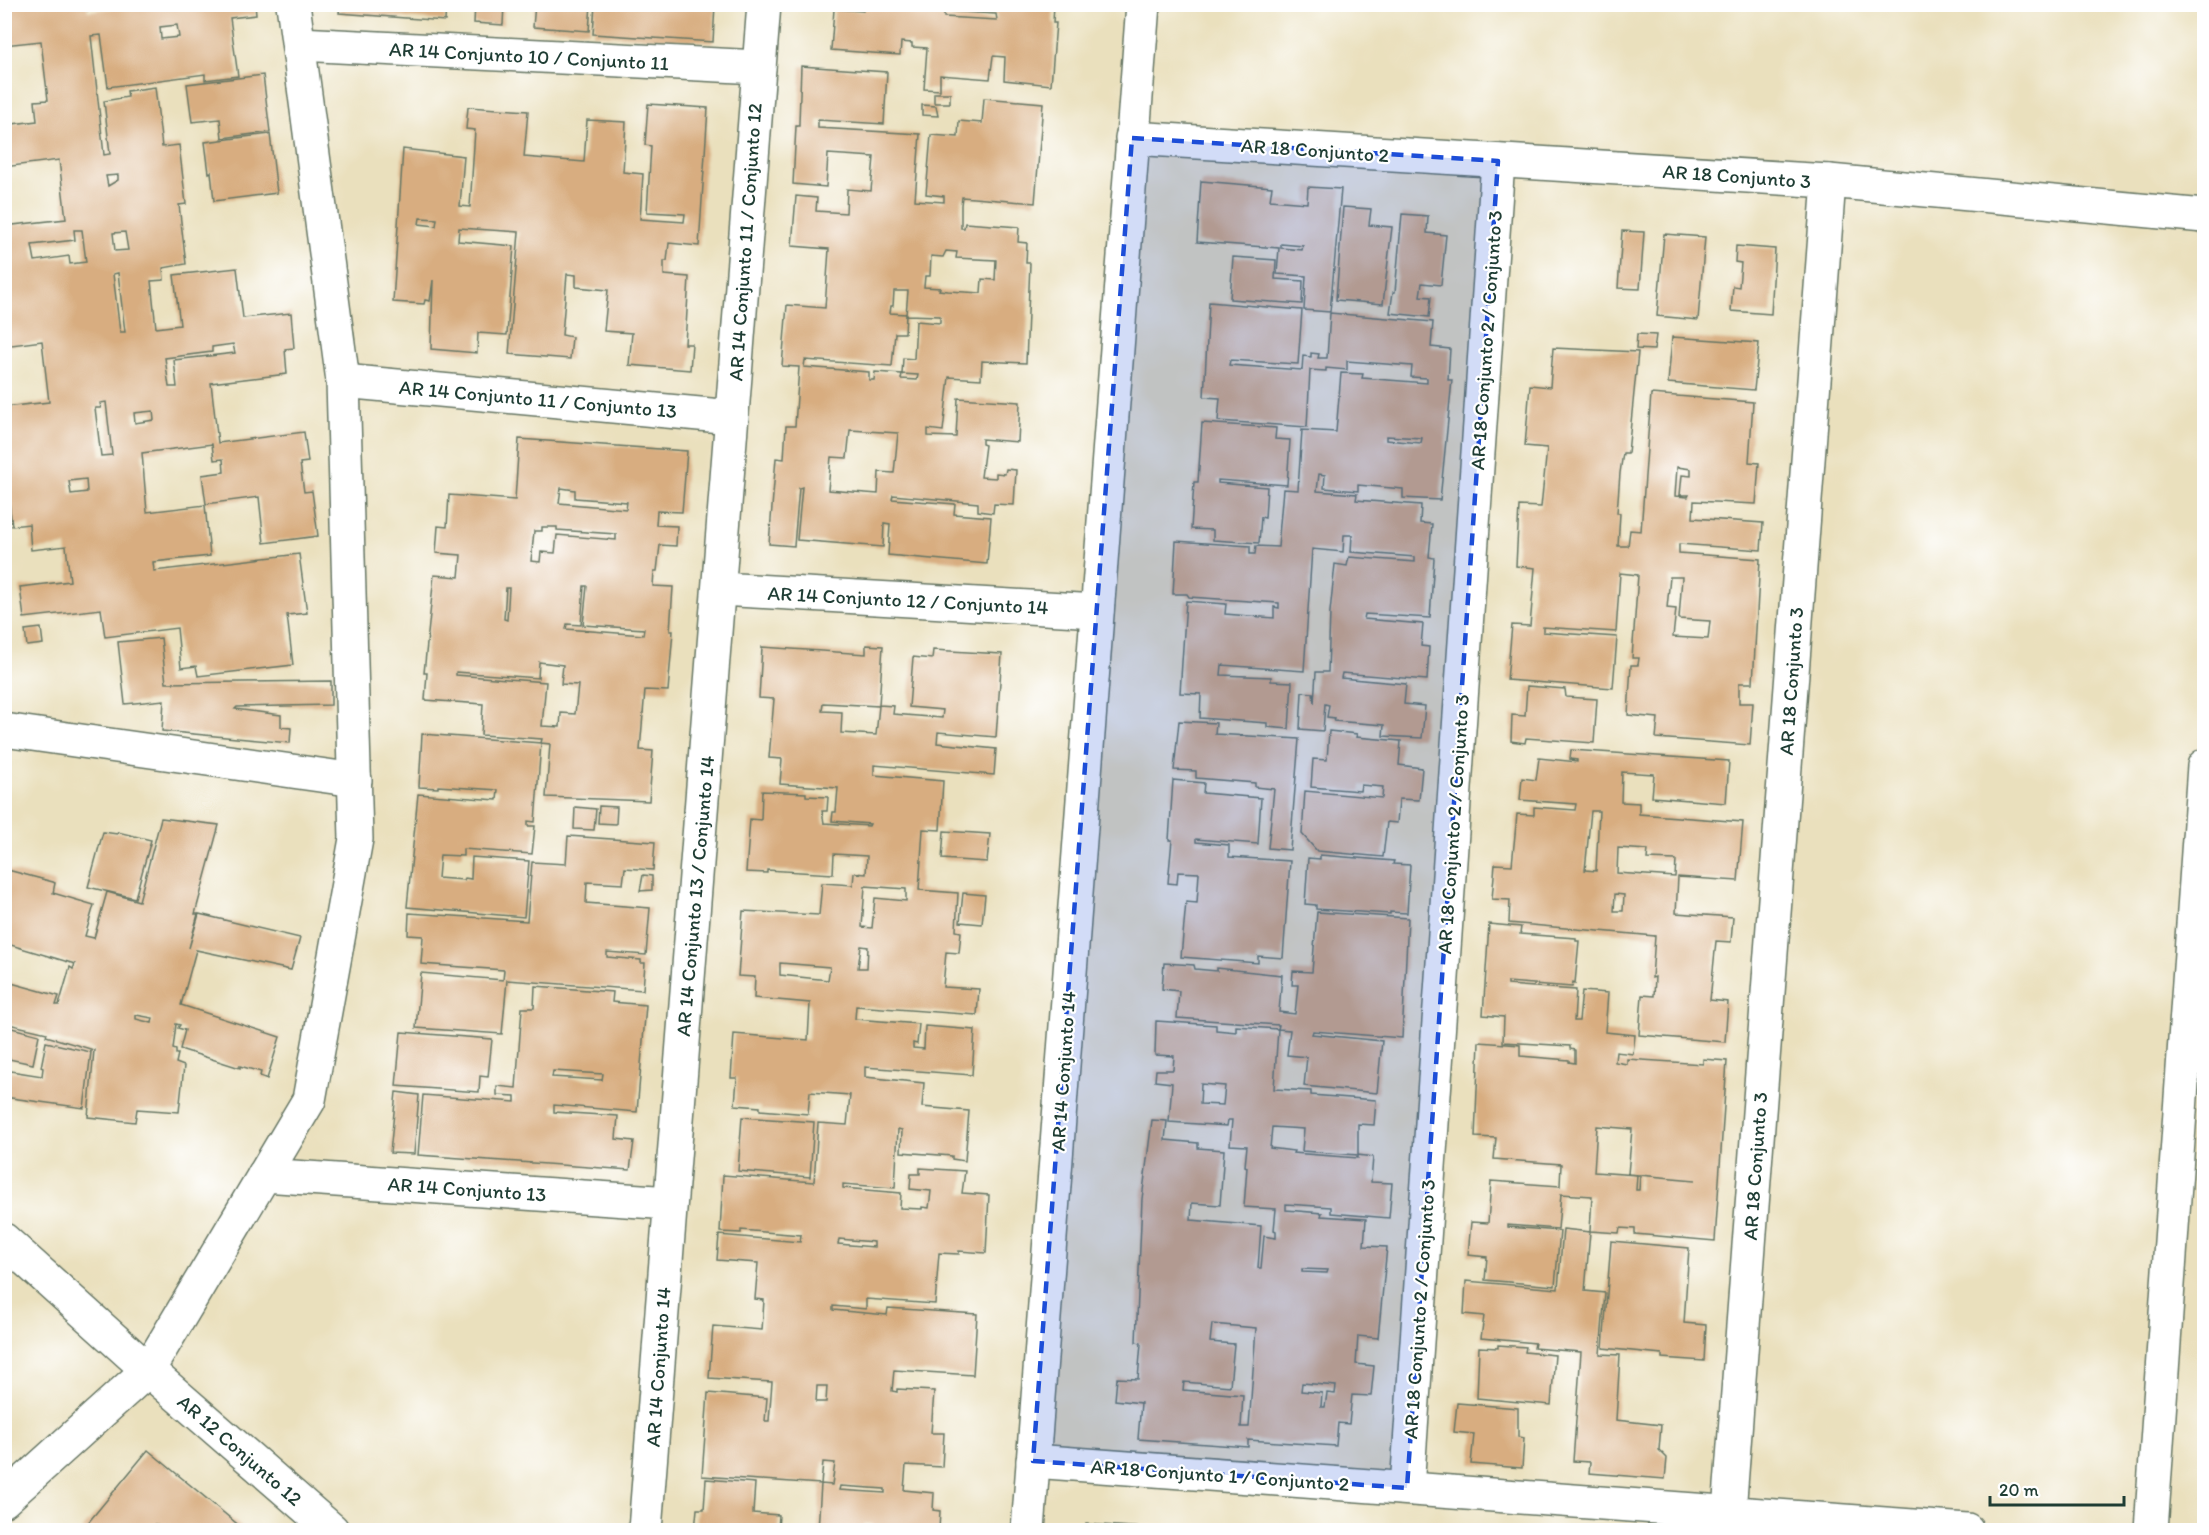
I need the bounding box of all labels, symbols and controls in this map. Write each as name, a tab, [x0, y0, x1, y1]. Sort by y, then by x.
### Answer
street label: AR 14 Conjunto 10 / Conjunto 11	[388, 37, 670, 75]
street label: AR 14 Conjunto 11 / Conjunto 12	[723, 102, 767, 382]
street label: AR 18 Conjunto 2	[1240, 133, 1390, 167]
street label: AR 18 Conjunto 3	[1662, 159, 1812, 193]
street label: AR 18 Conjunto 2 / Conjunto 3	[1465, 209, 1507, 471]
street label: AR 14 Conjunto 11 / Conjunto 13	[398, 375, 678, 423]
street label: AR 14 Conjunto 12 / Conjunto 14	[767, 581, 1049, 619]
street label: AR 18 Conjunto 3	[1774, 606, 1808, 756]
street label: AR 18 Conjunto 2 / Conjunto 3	[1432, 693, 1474, 955]
street label: AR 14 Conjunto 13 / Conjunto 14	[671, 755, 719, 1037]
street label: AR 14 Conjunto 14	[1045, 990, 1081, 1152]
street label: AR 18 Conjunto 3	[1738, 1091, 1772, 1241]
street label: AR 14 Conjunto 13	[387, 1171, 547, 1207]
street label: AR 18 Conjunto 2 / Conjunto 3	[1398, 1178, 1440, 1440]
street label: AR 14 Conjunto 14	[640, 1286, 676, 1448]
street label: AR 12 Conjunto 12	[173, 1389, 308, 1511]
street label: AR 18 Conjunto 1 / Conjunto 2	[1090, 1454, 1350, 1496]
scale bar	[1990, 1469, 2124, 1507]
text: 20 m	[1999, 1479, 2039, 1501]

